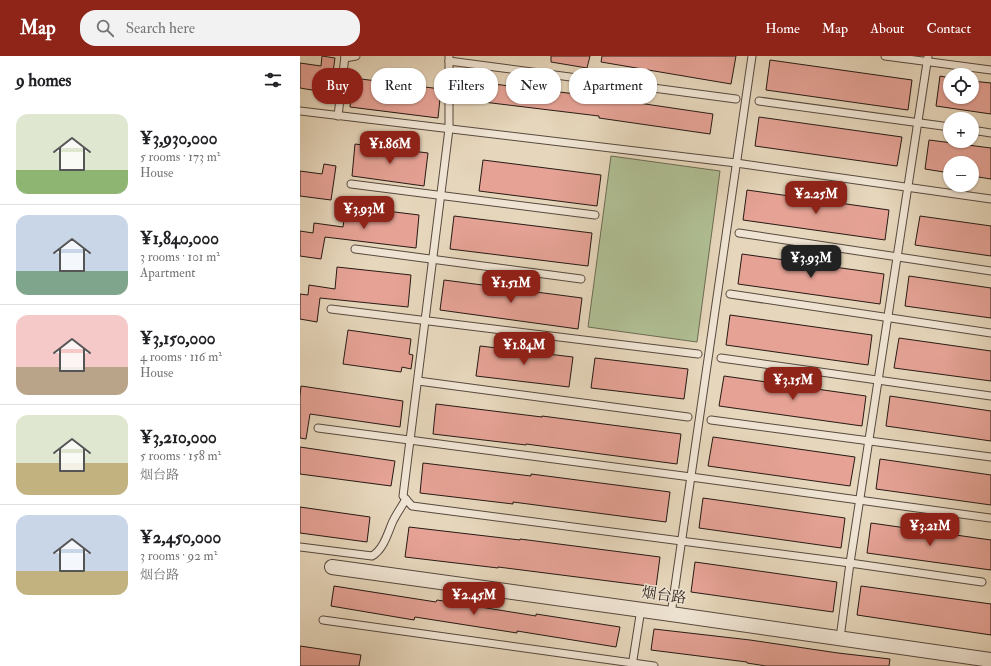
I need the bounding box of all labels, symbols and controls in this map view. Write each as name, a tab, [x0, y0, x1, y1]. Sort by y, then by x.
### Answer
search box	[80, 10, 360, 46]
text: Map	[20, 16, 56, 40]
icon: search	[94, 17, 116, 39]
text: Search here	[126, 19, 195, 38]
text: Home	[765, 20, 800, 37]
text: Map	[822, 20, 848, 37]
text: About	[870, 20, 904, 37]
text: Contact	[926, 20, 971, 37]
chip: Buy	[312, 68, 363, 104]
chip: Rent	[371, 68, 426, 104]
chip: Filters	[434, 68, 498, 104]
chip: New	[506, 68, 561, 104]
chip: Apartment	[569, 68, 657, 104]
map controls	[943, 68, 979, 192]
button: locate	[943, 68, 979, 104]
icon: filters	[262, 69, 284, 91]
text: 9 homes	[16, 70, 71, 91]
button: +	[943, 112, 979, 148]
text: ¥3,930,000	[140, 128, 217, 149]
icon: home	[48, 130, 96, 178]
pin: ¥1.86M	[357, 131, 423, 165]
text: ¥1.86M	[369, 136, 411, 152]
text: 5 rooms · 173 m²	[140, 149, 220, 165]
button: −	[943, 156, 979, 192]
text: House	[140, 165, 173, 181]
pin: ¥2.25M	[783, 181, 849, 215]
text: ¥2.25M	[794, 186, 838, 202]
pin: ¥3.93M	[331, 196, 397, 230]
text: ¥3.93M	[343, 201, 385, 217]
text: ¥1,840,000	[140, 228, 219, 249]
icon: home	[48, 231, 96, 279]
pin: ¥3.93M	[778, 245, 844, 279]
text: 3 rooms · 101 m²	[140, 249, 220, 265]
text: ¥3.93M	[790, 250, 832, 266]
text: Apartment	[140, 265, 196, 281]
pin: ¥1.51M	[478, 270, 544, 304]
text: ¥1.51M	[491, 275, 531, 291]
text: ¥3,150,000	[140, 328, 216, 349]
icon: home	[48, 331, 96, 379]
pin: ¥1.84M	[491, 332, 557, 366]
text: ¥1.84M	[503, 337, 545, 353]
text: 4 rooms · 116 m²	[140, 349, 222, 365]
text: House	[140, 365, 173, 381]
pin: ¥3.15M	[760, 367, 826, 401]
text: ¥3.15M	[773, 372, 813, 388]
text: ¥3,210,000	[140, 427, 217, 448]
icon: home	[48, 431, 96, 479]
text: 5 rooms · 158 m²	[140, 448, 221, 464]
text: 烟台路	[140, 467, 179, 483]
pin: ¥3.21M	[897, 513, 963, 547]
text: ¥3.21M	[909, 518, 951, 534]
text: ¥2,450,000	[140, 527, 221, 548]
icon: home	[48, 531, 96, 579]
text: 3 rooms · 92 m²	[140, 548, 217, 564]
text: 烟台路	[140, 567, 179, 583]
pin: ¥2.45M	[441, 582, 507, 616]
street label: 烟台路	[640, 583, 688, 608]
text: ¥2.45M	[452, 587, 496, 603]

